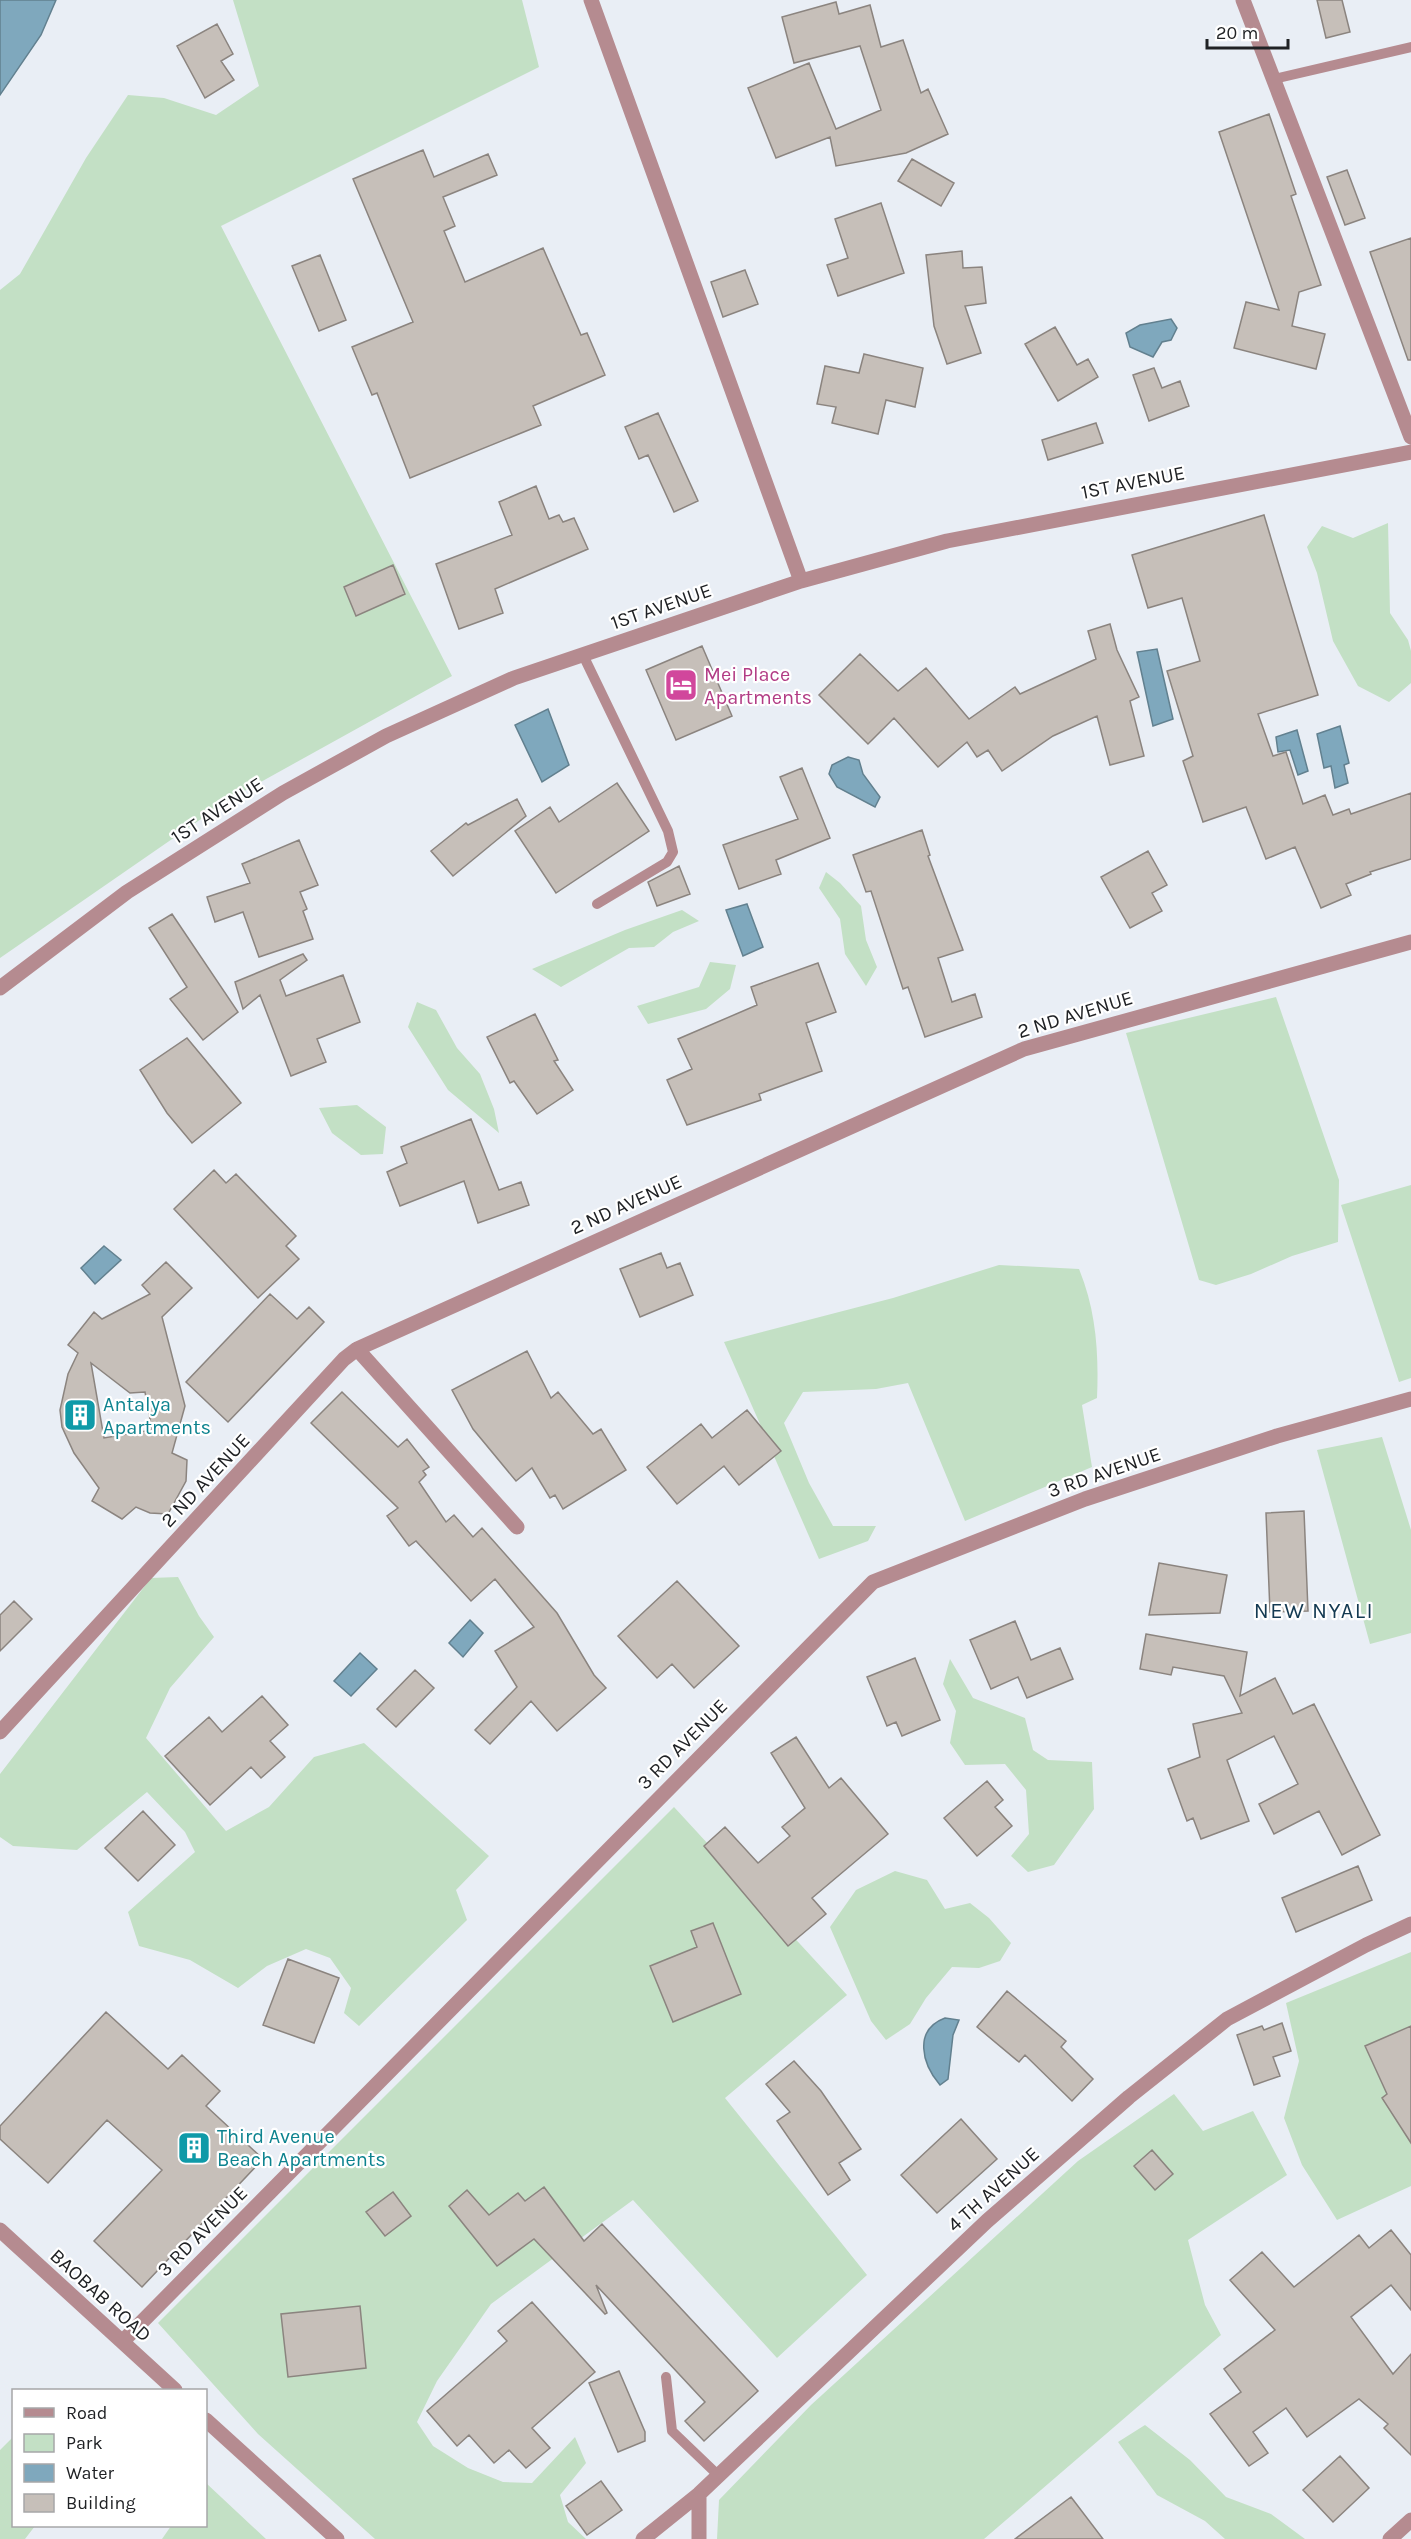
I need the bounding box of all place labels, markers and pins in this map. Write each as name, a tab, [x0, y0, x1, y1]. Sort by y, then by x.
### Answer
place label: Mei Place Apartments	[704, 663, 812, 709]
hotel icon: Mei Place Apartments	[663, 667, 699, 703]
place label: Antalya Apartments	[103, 1393, 211, 1439]
building icon: Antalya Apartments	[62, 1397, 98, 1433]
place label: Third Avenue Beach Apartments	[217, 2125, 386, 2171]
building icon: Third Avenue Beach Apartments	[176, 2130, 212, 2166]

